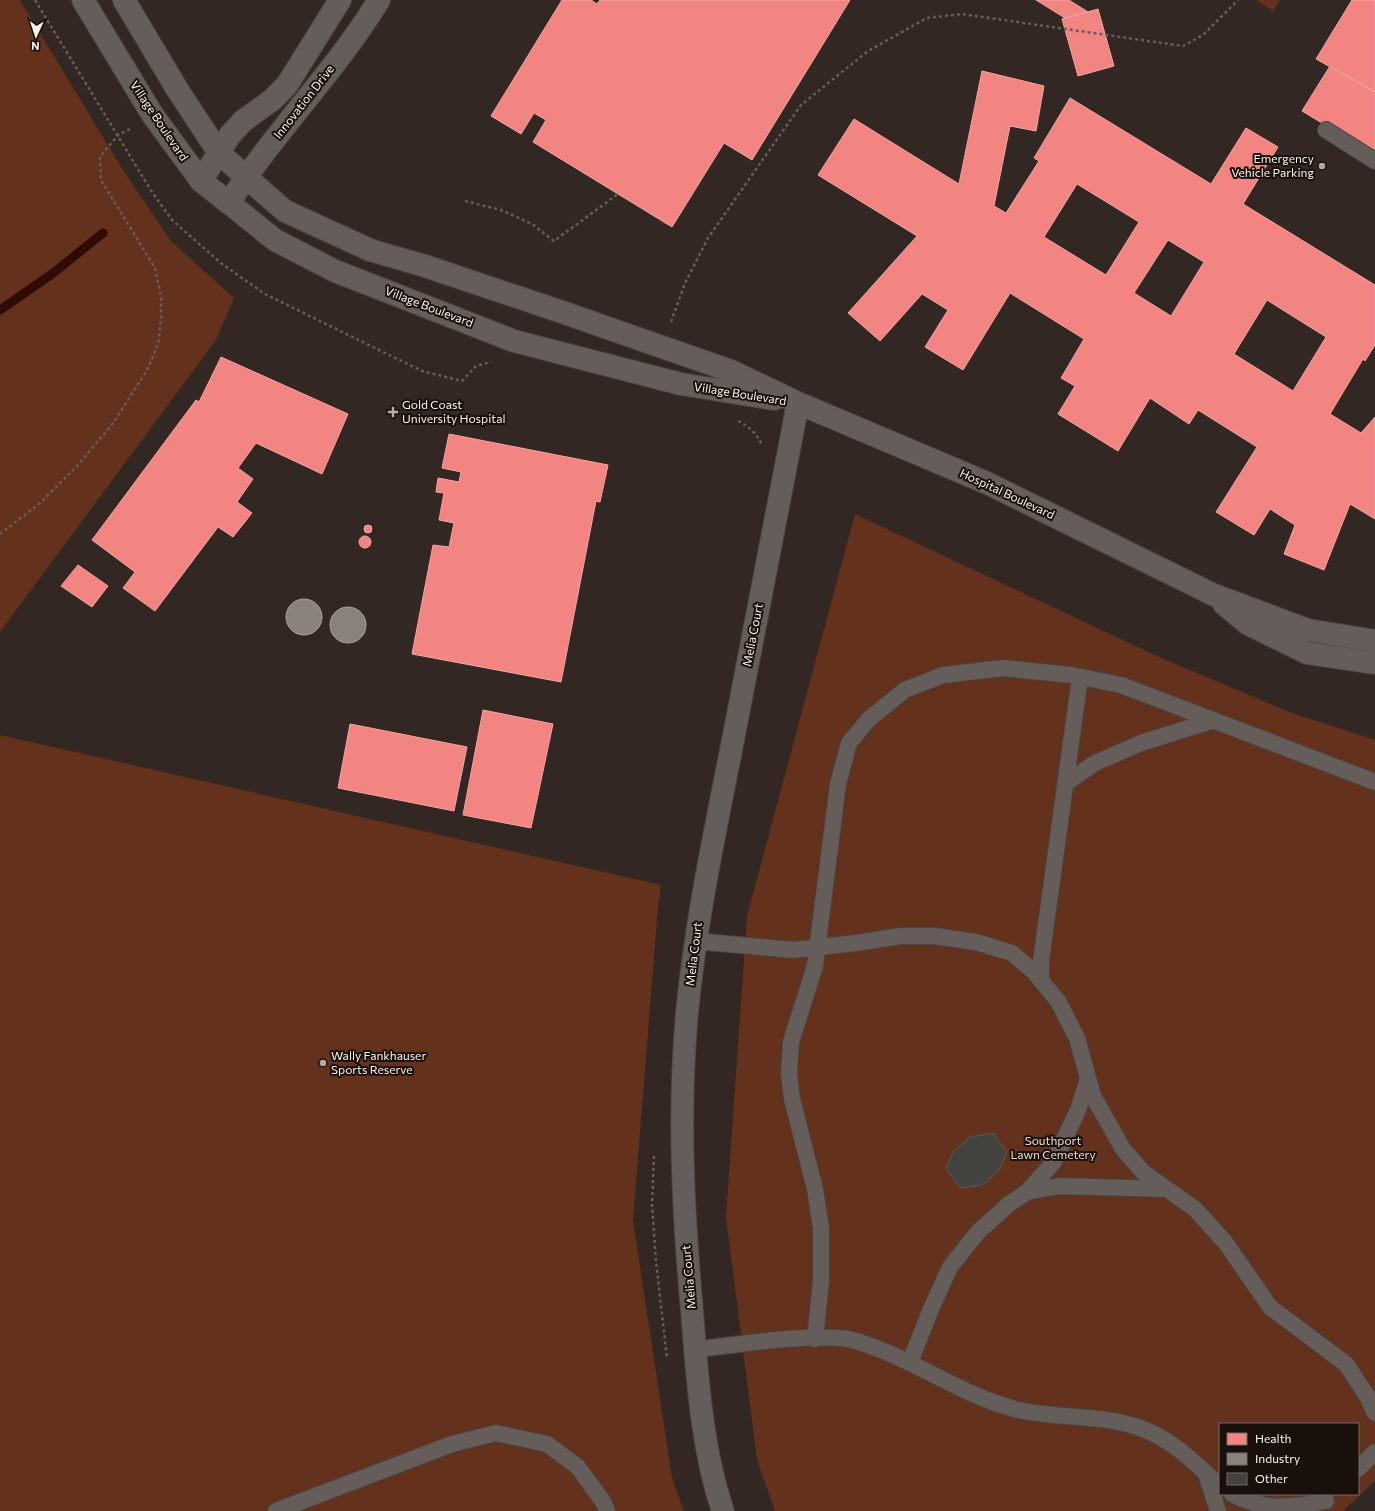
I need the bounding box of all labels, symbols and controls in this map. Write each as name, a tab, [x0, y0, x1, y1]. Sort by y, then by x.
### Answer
north arrow	[16, 16, 56, 56]
text: N	[31, 40, 40, 53]
street label: Innovation Drive	[270, 62, 336, 141]
street label: Village Boulevard	[128, 78, 192, 163]
place label: Emergency Vehicle Parking	[1231, 151, 1314, 179]
marker: Emergency Vehicle Parking	[1317, 161, 1327, 171]
street label: Village Boulevard	[383, 283, 476, 329]
street label: Village Boulevard	[693, 379, 787, 407]
place label: Gold Coast University Hospital	[402, 397, 506, 425]
marker: Gold Coast University Hospital	[387, 406, 399, 418]
street label: Hospital Boulevard	[958, 465, 1057, 521]
street label: Melia Court	[739, 602, 765, 668]
street label: Melia Court	[682, 921, 704, 987]
place label: Wally Fankhauser Sports Reserve	[331, 1048, 426, 1076]
marker: Wally Fankhauser Sports Reserve	[318, 1058, 328, 1068]
park label: Southport Lawn Cemetery	[1010, 1133, 1096, 1161]
street label: Melia Court	[678, 1244, 698, 1310]
legend	[1219, 1423, 1359, 1495]
text: Health	[1255, 1431, 1291, 1445]
text: Industry	[1255, 1451, 1300, 1465]
text: Other	[1255, 1471, 1288, 1485]

